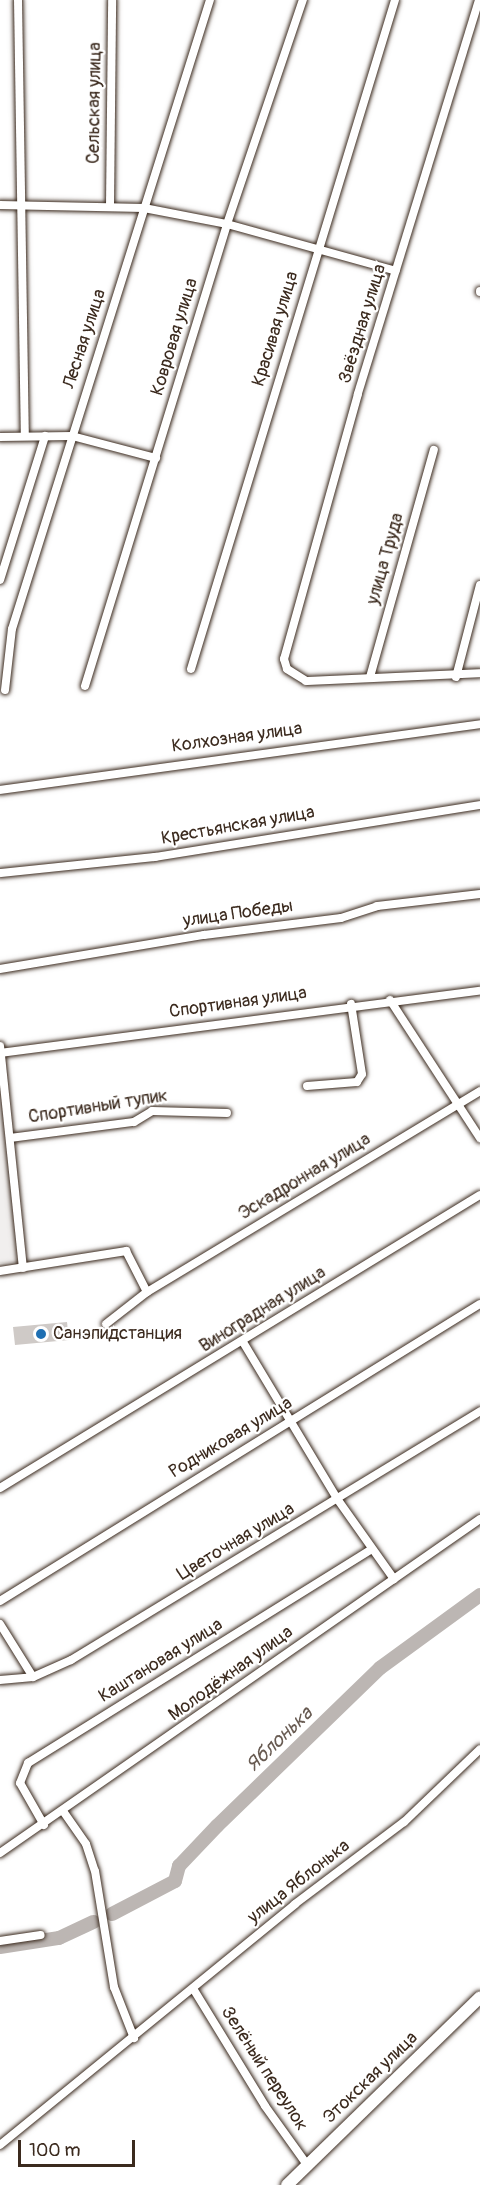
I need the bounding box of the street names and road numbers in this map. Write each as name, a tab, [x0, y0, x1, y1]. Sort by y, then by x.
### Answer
street label: Сельская улица	[83, 42, 107, 164]
street label: Звёздная улица	[335, 262, 391, 386]
street label: Красивая улица	[248, 269, 304, 389]
street label: Ковровая улица	[147, 276, 203, 398]
street label: Лесная улица	[59, 287, 111, 391]
street label: улица Труда	[363, 511, 409, 607]
street label: Колхозная улица	[170, 718, 304, 758]
street label: Крестьянская улица	[160, 802, 316, 850]
street label: улица Победы	[182, 896, 294, 932]
street label: Спортивная улица	[168, 983, 308, 1023]
street label: Спортивный тупик	[27, 1085, 169, 1129]
street label: Эскадронная улица	[235, 1129, 375, 1225]
street label: Виноградная улица	[196, 1262, 330, 1358]
street label: Родниковая улица	[166, 1393, 296, 1483]
street label: Цветочная улица	[174, 1499, 298, 1585]
street label: Каштановая улица	[95, 1614, 227, 1708]
street label: Молодёжная улица	[165, 1622, 297, 1726]
street label: улица Яблонька	[244, 1835, 354, 1929]
street label: Зелёный переулок	[216, 2003, 312, 2135]
street label: Этокская улица	[319, 2028, 423, 2128]

